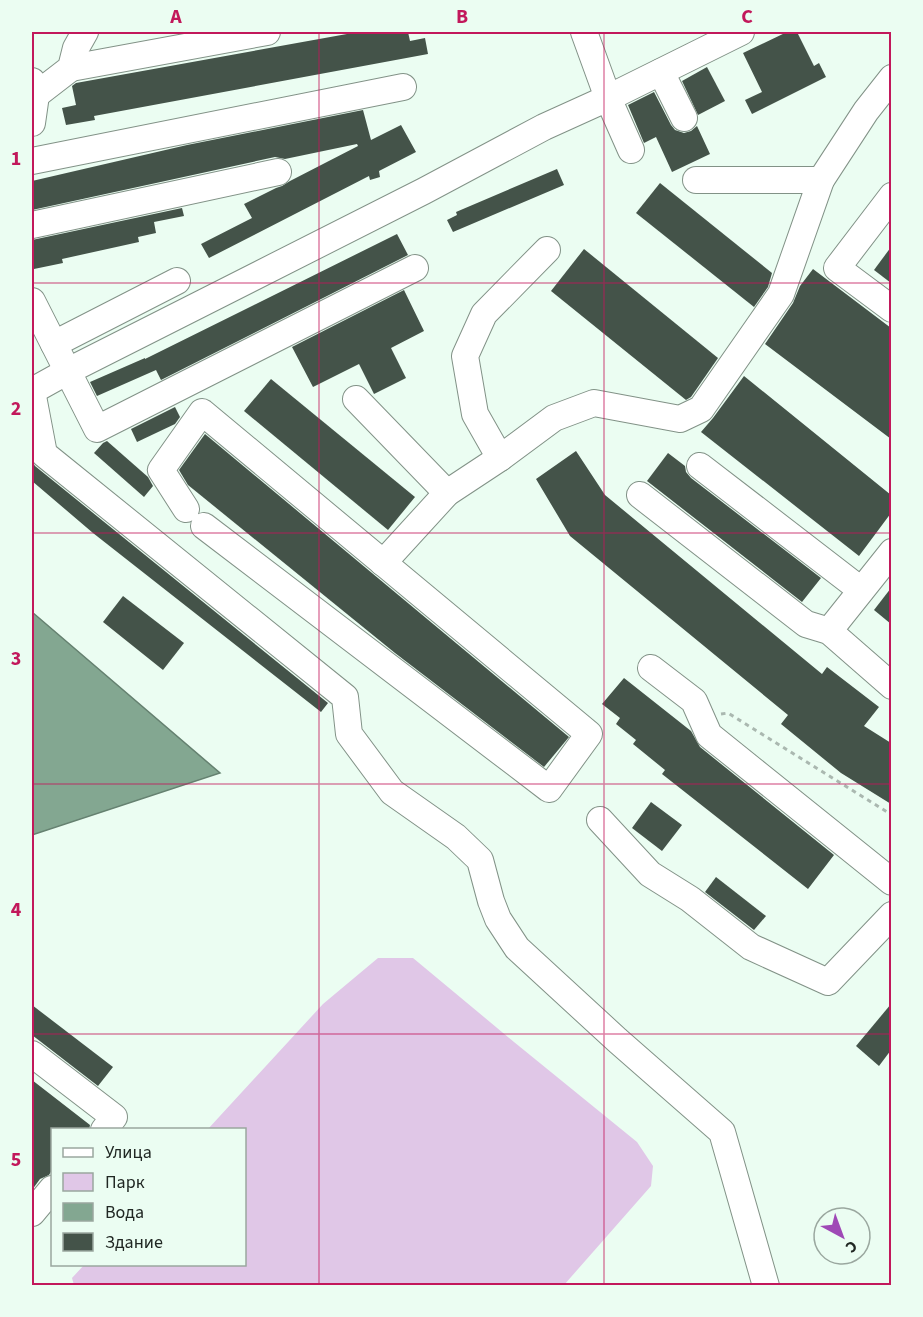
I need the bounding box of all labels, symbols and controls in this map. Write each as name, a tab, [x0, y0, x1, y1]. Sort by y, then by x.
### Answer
text: A	[169, 3, 182, 31]
text: B	[456, 3, 468, 31]
text: C	[741, 3, 753, 31]
text: 1	[11, 145, 21, 173]
text: 2	[11, 395, 21, 423]
text: 3	[11, 645, 21, 673]
text: 4	[11, 896, 22, 924]
legend	[51, 1128, 246, 1266]
text: Улица	[105, 1140, 152, 1165]
text: 5	[11, 1146, 21, 1174]
text: Парк	[105, 1170, 145, 1195]
text: Вода	[105, 1200, 144, 1225]
north arrow	[812, 1206, 872, 1266]
text: Здание	[105, 1230, 163, 1255]
text: С	[840, 1235, 862, 1258]

